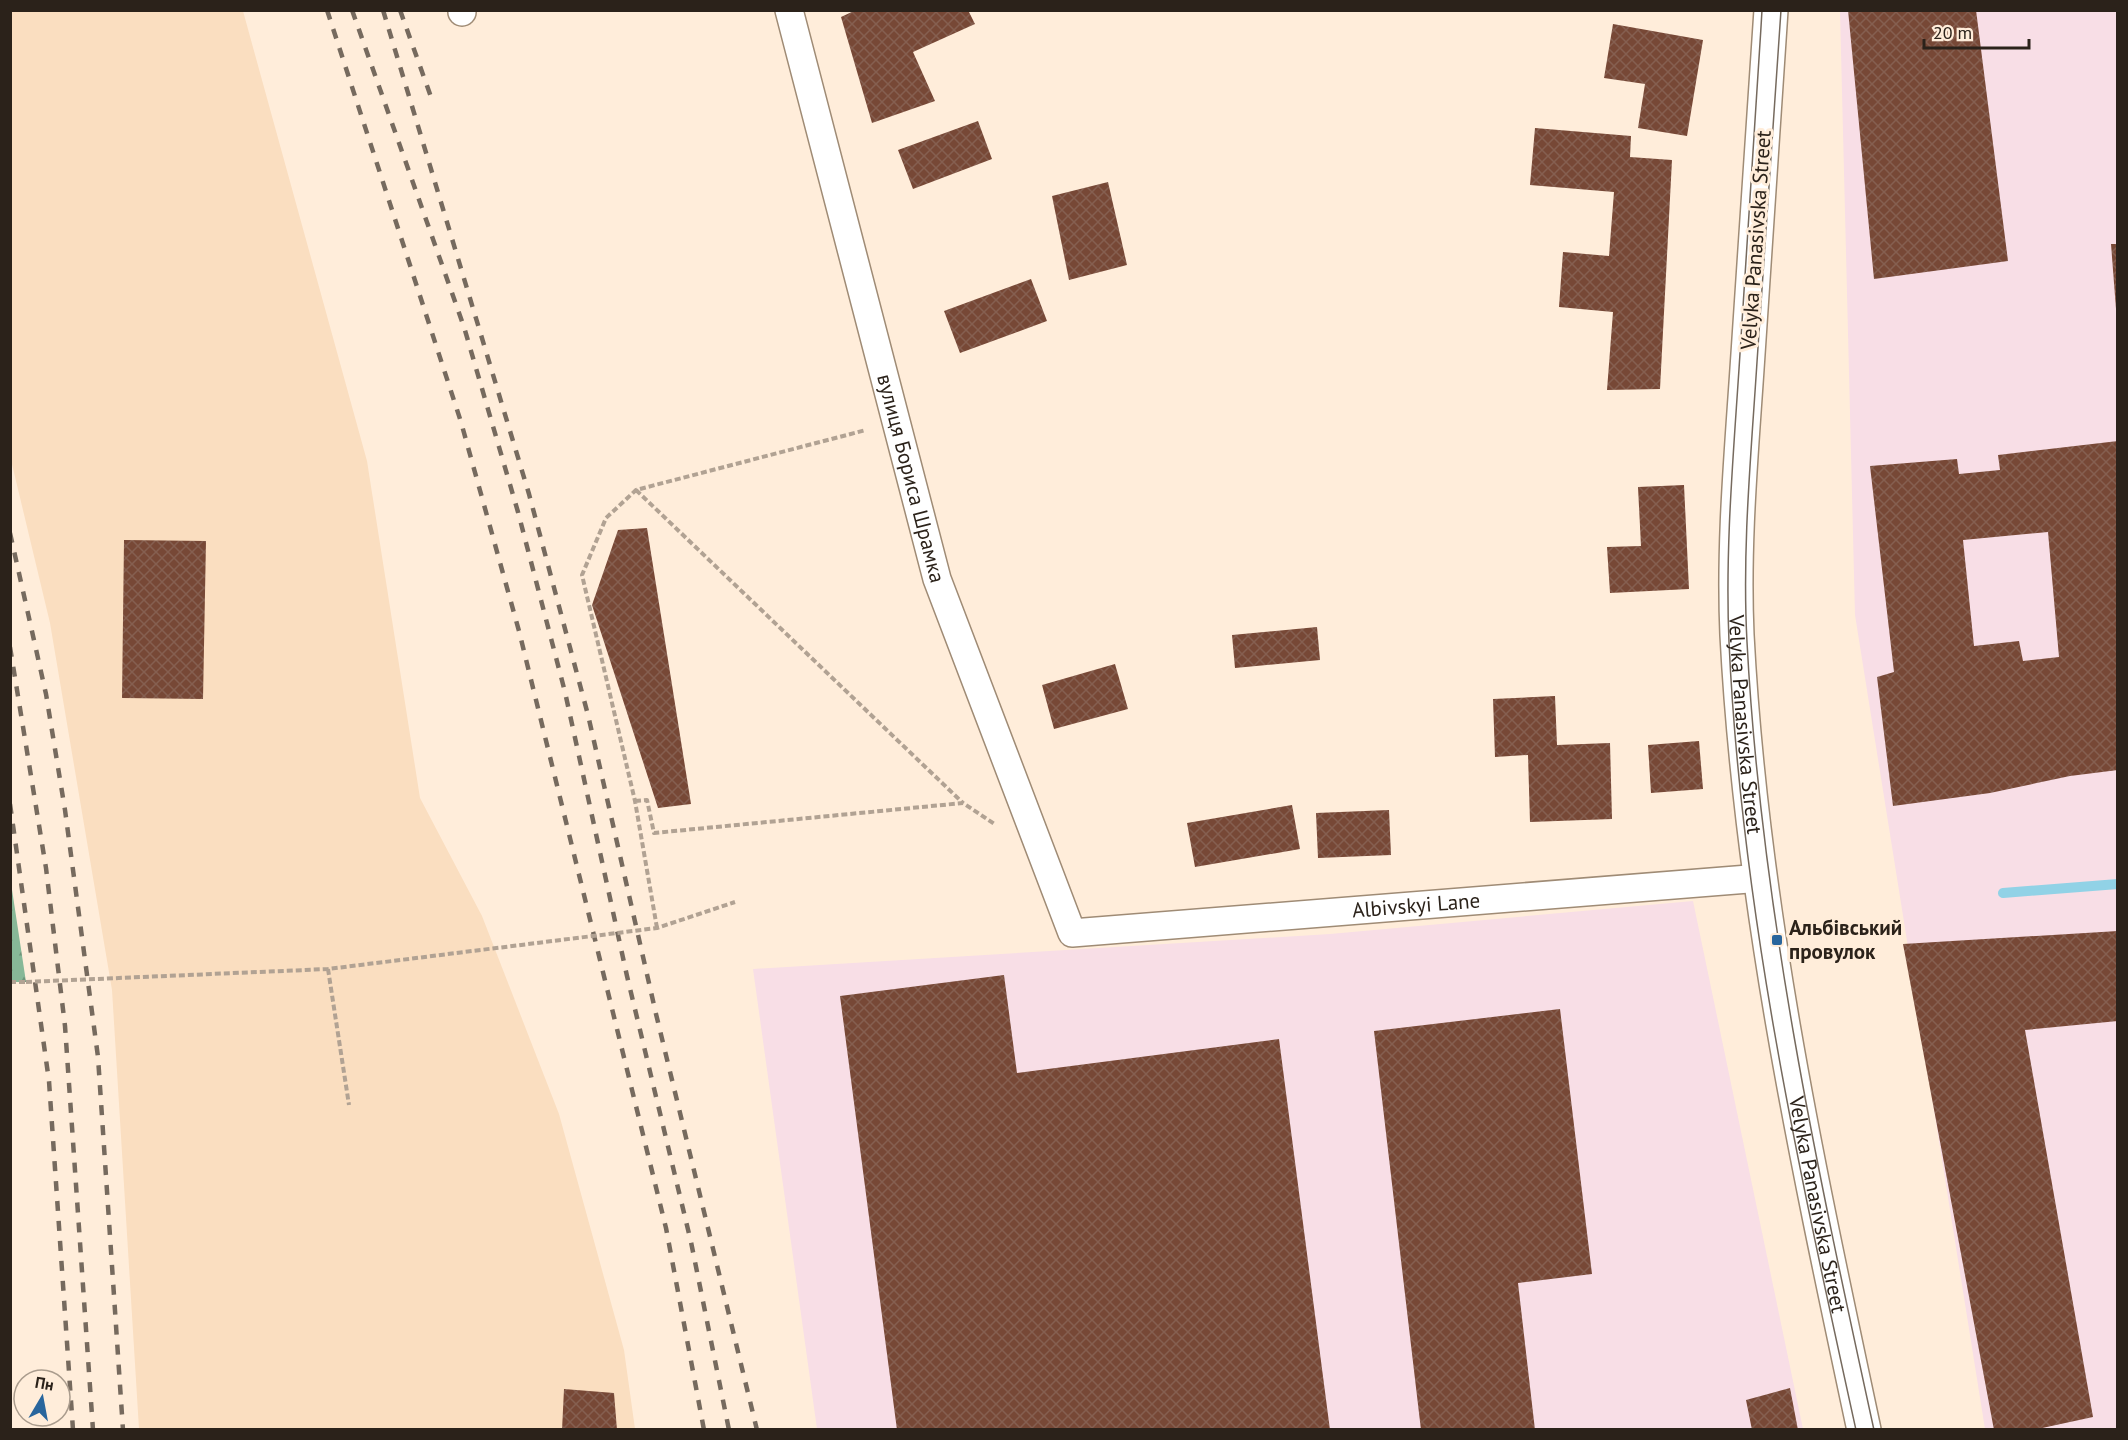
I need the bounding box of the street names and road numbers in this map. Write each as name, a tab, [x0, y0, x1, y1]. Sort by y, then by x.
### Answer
street label: Velyka Panasivska Street	[1734, 129, 1777, 352]
street label: вулиця Бориса Шрамка	[871, 371, 951, 586]
street label: Velyka Panasivska Street	[1723, 613, 1769, 836]
street label: Albivskyi Lane	[1351, 886, 1481, 924]
street label: Velyka Panasivska Street	[1783, 1093, 1853, 1315]

